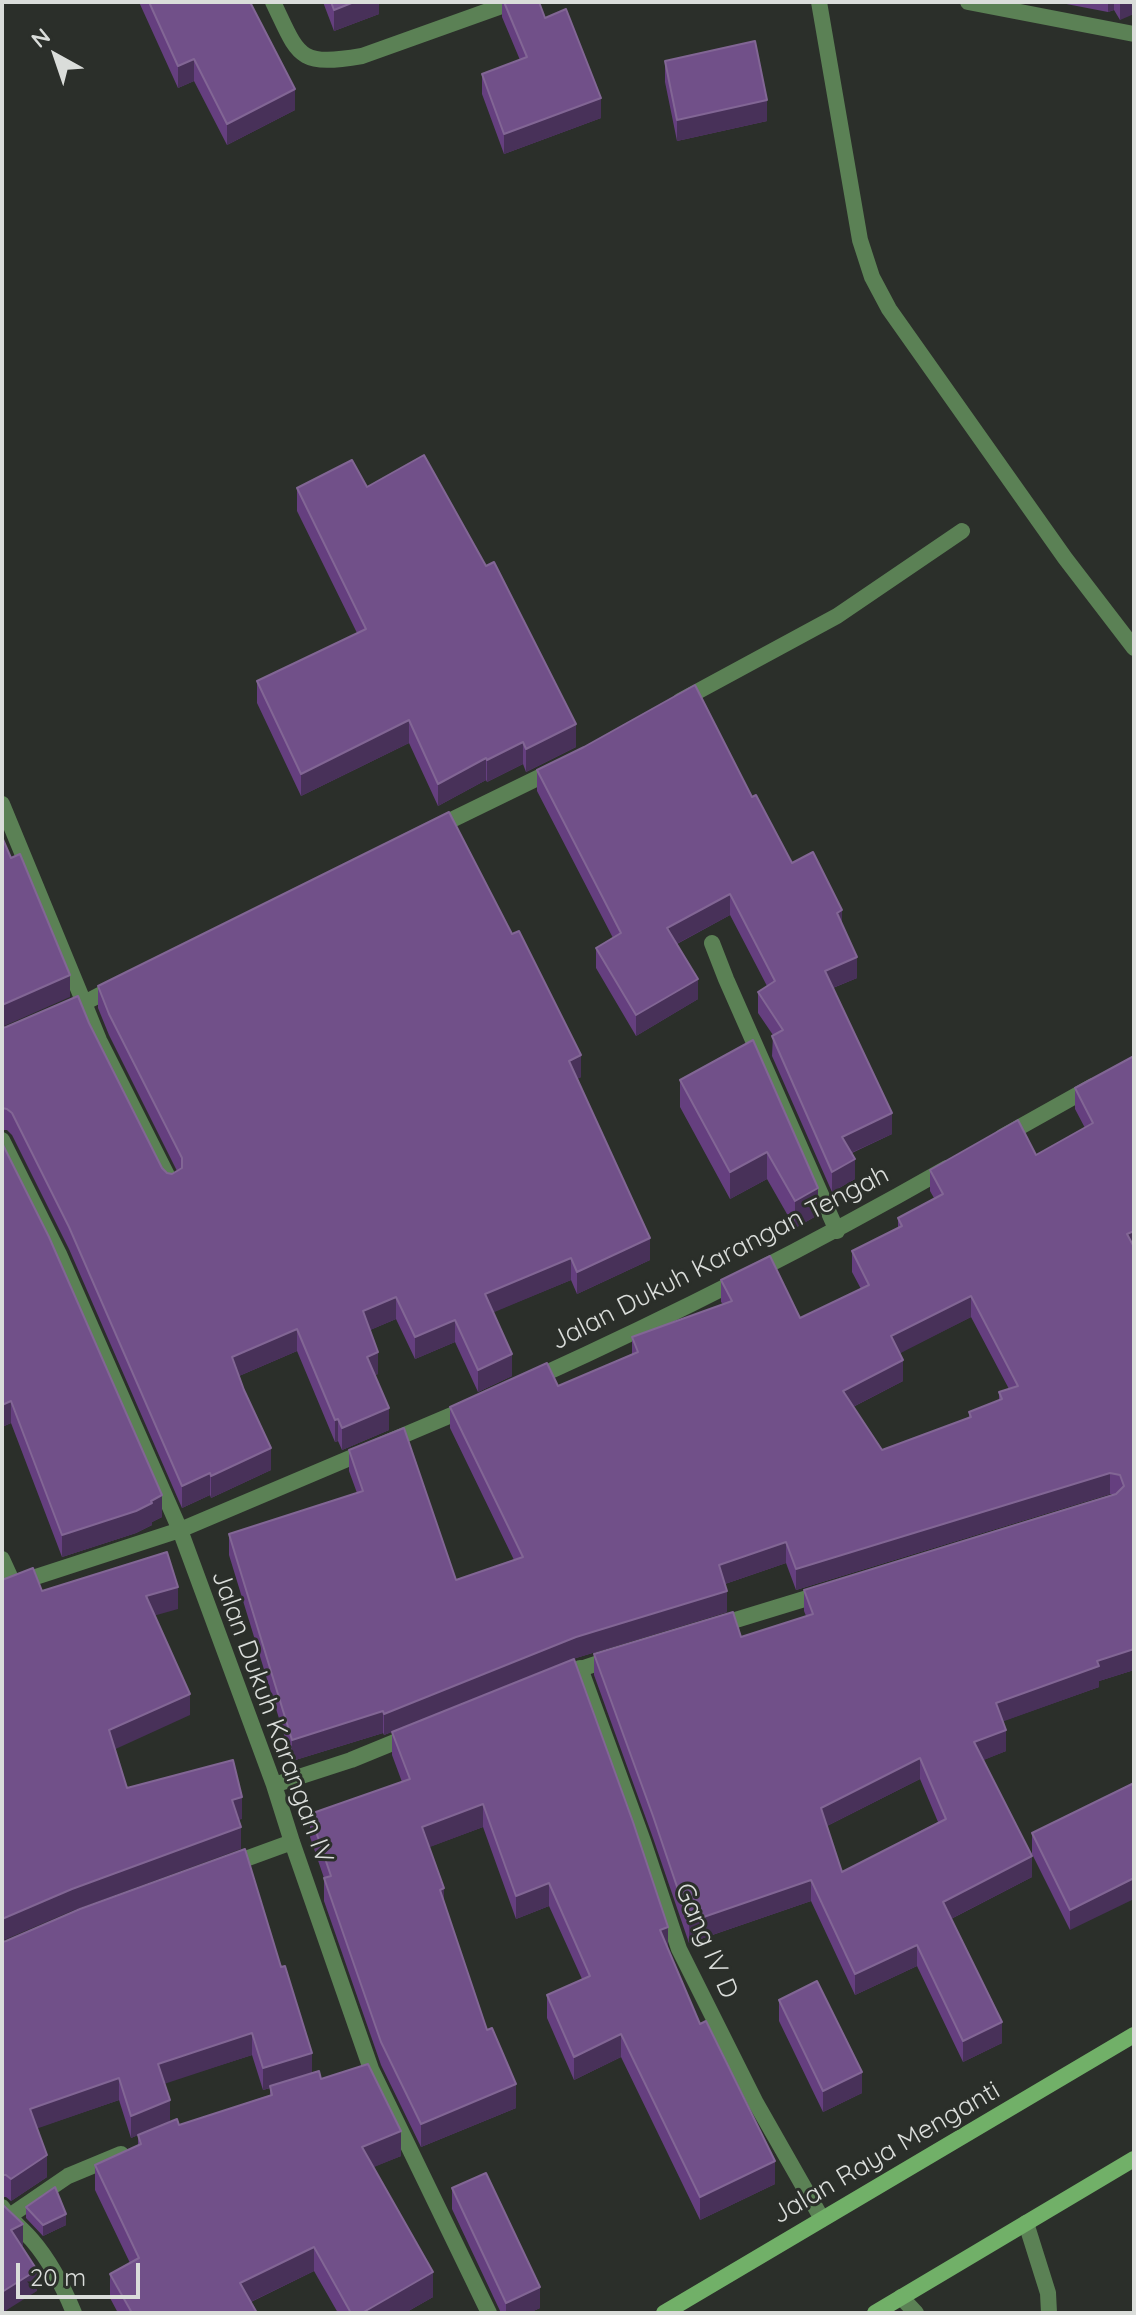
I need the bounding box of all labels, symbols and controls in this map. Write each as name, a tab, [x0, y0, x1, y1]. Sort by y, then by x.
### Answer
north arrow	[16, 16, 96, 96]
text: N	[25, 22, 56, 54]
street label: Jalan Dukuh Karangan Tengah	[546, 1159, 894, 1357]
street label: Jalan Dukuh Karangan IV	[204, 1566, 340, 1868]
street label: Gang IV D	[668, 1879, 744, 2003]
street label: Jalan Raya Menganti	[767, 2075, 1005, 2231]
scale bar	[20, 2247, 144, 2297]
text: 20 m	[30, 2262, 86, 2292]

